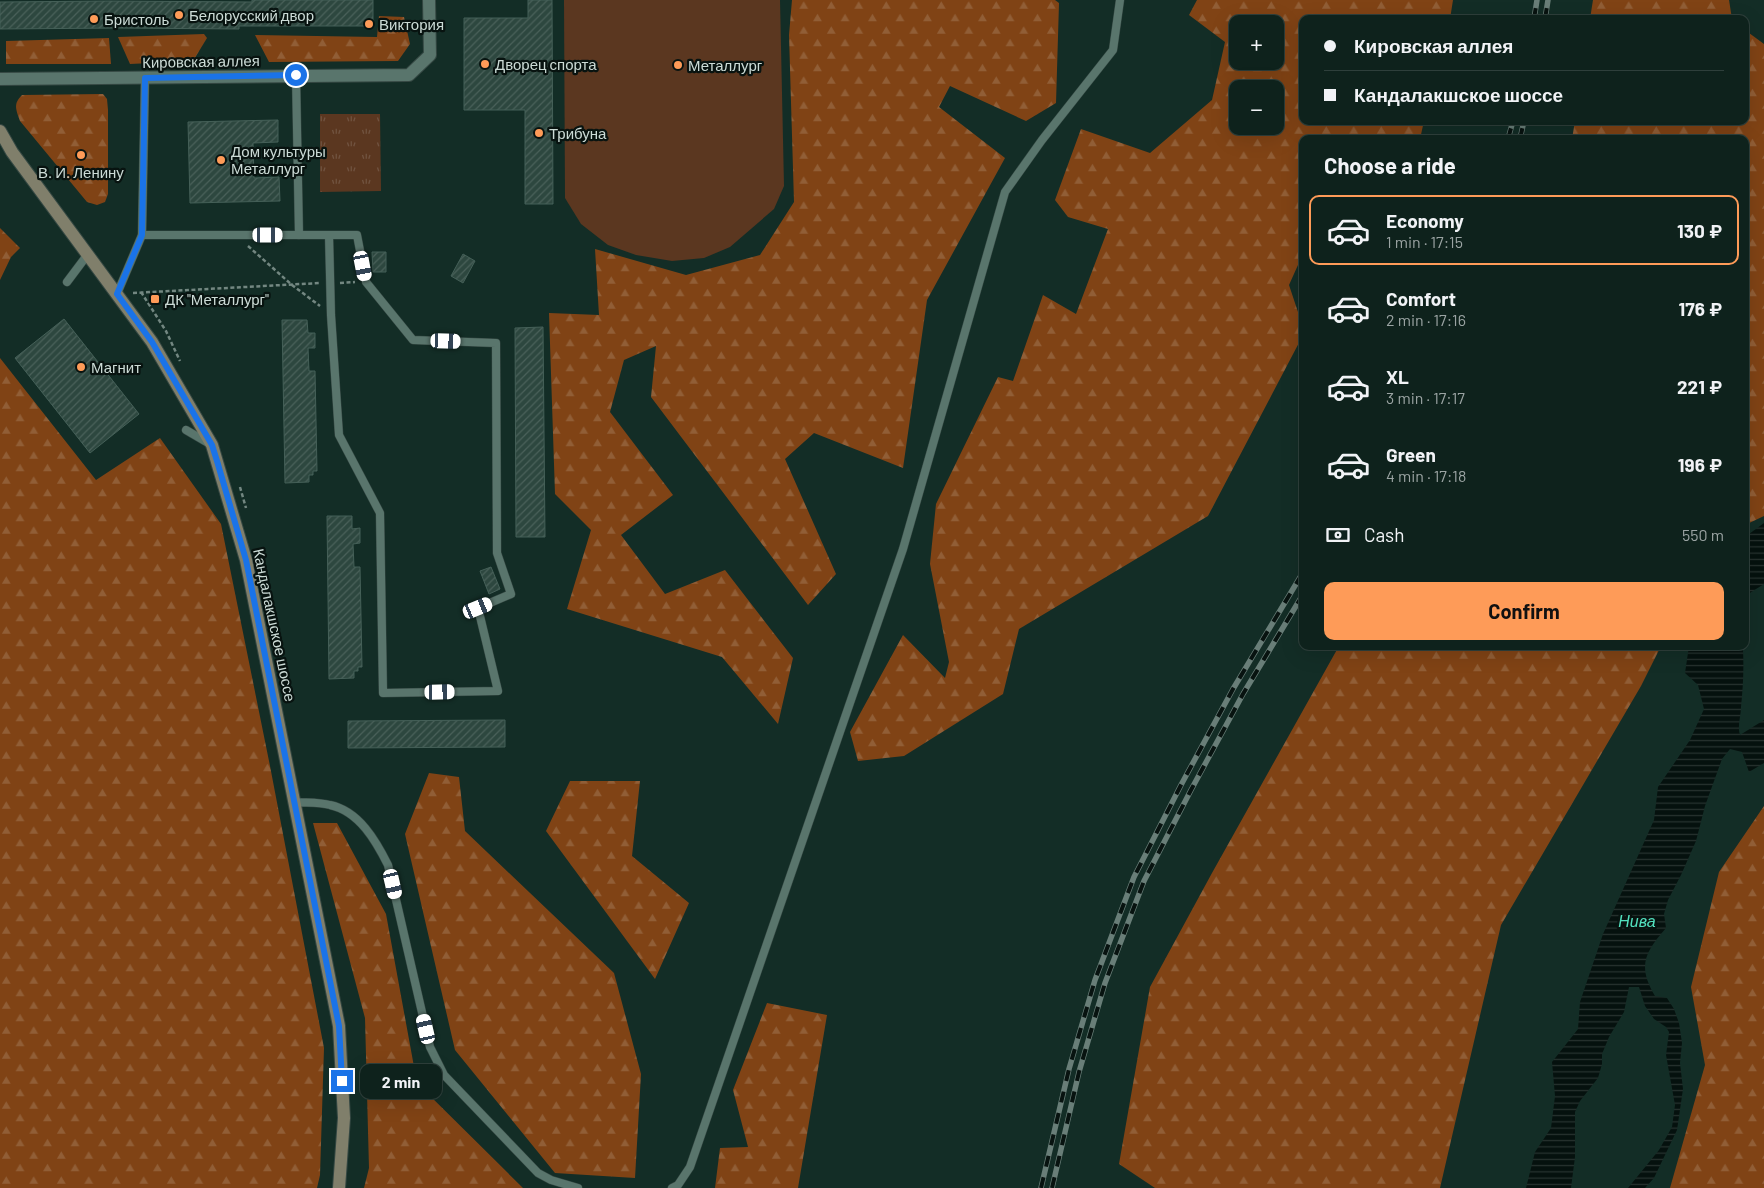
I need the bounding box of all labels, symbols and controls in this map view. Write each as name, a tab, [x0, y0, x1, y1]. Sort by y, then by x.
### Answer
place label: Белорусский двор	[189, 6, 314, 24]
marker: Белорусский двор	[173, 9, 185, 21]
place label: Бристоль	[104, 10, 170, 28]
marker: Бристоль	[88, 13, 100, 25]
place label: Виктория	[379, 15, 444, 33]
map controls	[1229, 15, 1284, 135]
button: +	[1229, 15, 1284, 70]
marker: Виктория	[363, 18, 375, 30]
text: Кировская аллея	[1354, 34, 1513, 57]
street label: Кировская аллея	[142, 51, 260, 71]
place label: Дворец спорта	[495, 55, 597, 73]
place label: Металлург	[688, 56, 763, 74]
marker: Дворец спорта	[479, 58, 491, 70]
marker: Металлург	[672, 59, 684, 71]
route start	[285, 64, 307, 86]
button: −	[1229, 80, 1284, 135]
text: Кандалакшское шоссе	[1354, 83, 1563, 106]
place label: Трибуна	[549, 124, 607, 142]
marker: Трибуна	[533, 127, 545, 139]
place label: Дом культуры Металлург	[231, 142, 326, 177]
marker: В. И. Ленину	[75, 149, 87, 161]
text: Choose a ride	[1324, 152, 1456, 178]
marker: Дом культуры Металлург	[215, 154, 227, 166]
place label: В. И. Ленину	[38, 163, 124, 181]
icon: car	[1326, 208, 1371, 253]
text: Economy	[1386, 209, 1464, 232]
text: 130 ₽	[1677, 219, 1722, 242]
car	[253, 228, 283, 243]
text: 1 min · 17:15	[1386, 232, 1463, 251]
car	[352, 250, 373, 282]
icon: car	[1326, 286, 1371, 331]
text: Comfort	[1386, 287, 1456, 310]
place label: ДК "Металлург"	[165, 290, 269, 308]
marker: ДК "Металлург"	[149, 293, 161, 305]
text: 176 ₽	[1679, 297, 1722, 320]
text: 2 min · 17:16	[1386, 310, 1466, 329]
car	[430, 333, 461, 349]
place label: Магнит	[91, 358, 141, 376]
marker: Магнит	[75, 361, 87, 373]
icon: car	[1326, 364, 1371, 409]
text: XL	[1386, 365, 1409, 388]
text: 221 ₽	[1677, 375, 1722, 398]
text: 3 min · 17:17	[1386, 388, 1465, 407]
icon: car	[1326, 442, 1371, 487]
text: Green	[1386, 443, 1436, 466]
text: 196 ₽	[1678, 453, 1722, 476]
text: 4 min · 17:18	[1386, 466, 1466, 485]
icon: cash	[1324, 521, 1352, 549]
text: Cash	[1364, 523, 1405, 546]
text: 550 m	[1682, 525, 1724, 544]
street label: Кандалакшское шоссе	[250, 547, 300, 703]
button: Confirm	[1324, 582, 1724, 640]
car	[461, 595, 494, 621]
car	[424, 684, 455, 700]
car	[382, 868, 403, 900]
water label: Нива	[1618, 911, 1656, 930]
car	[415, 1013, 436, 1045]
callout: 2 min	[360, 1064, 442, 1098]
route end	[331, 1070, 353, 1092]
text: 2 min	[382, 1072, 420, 1091]

